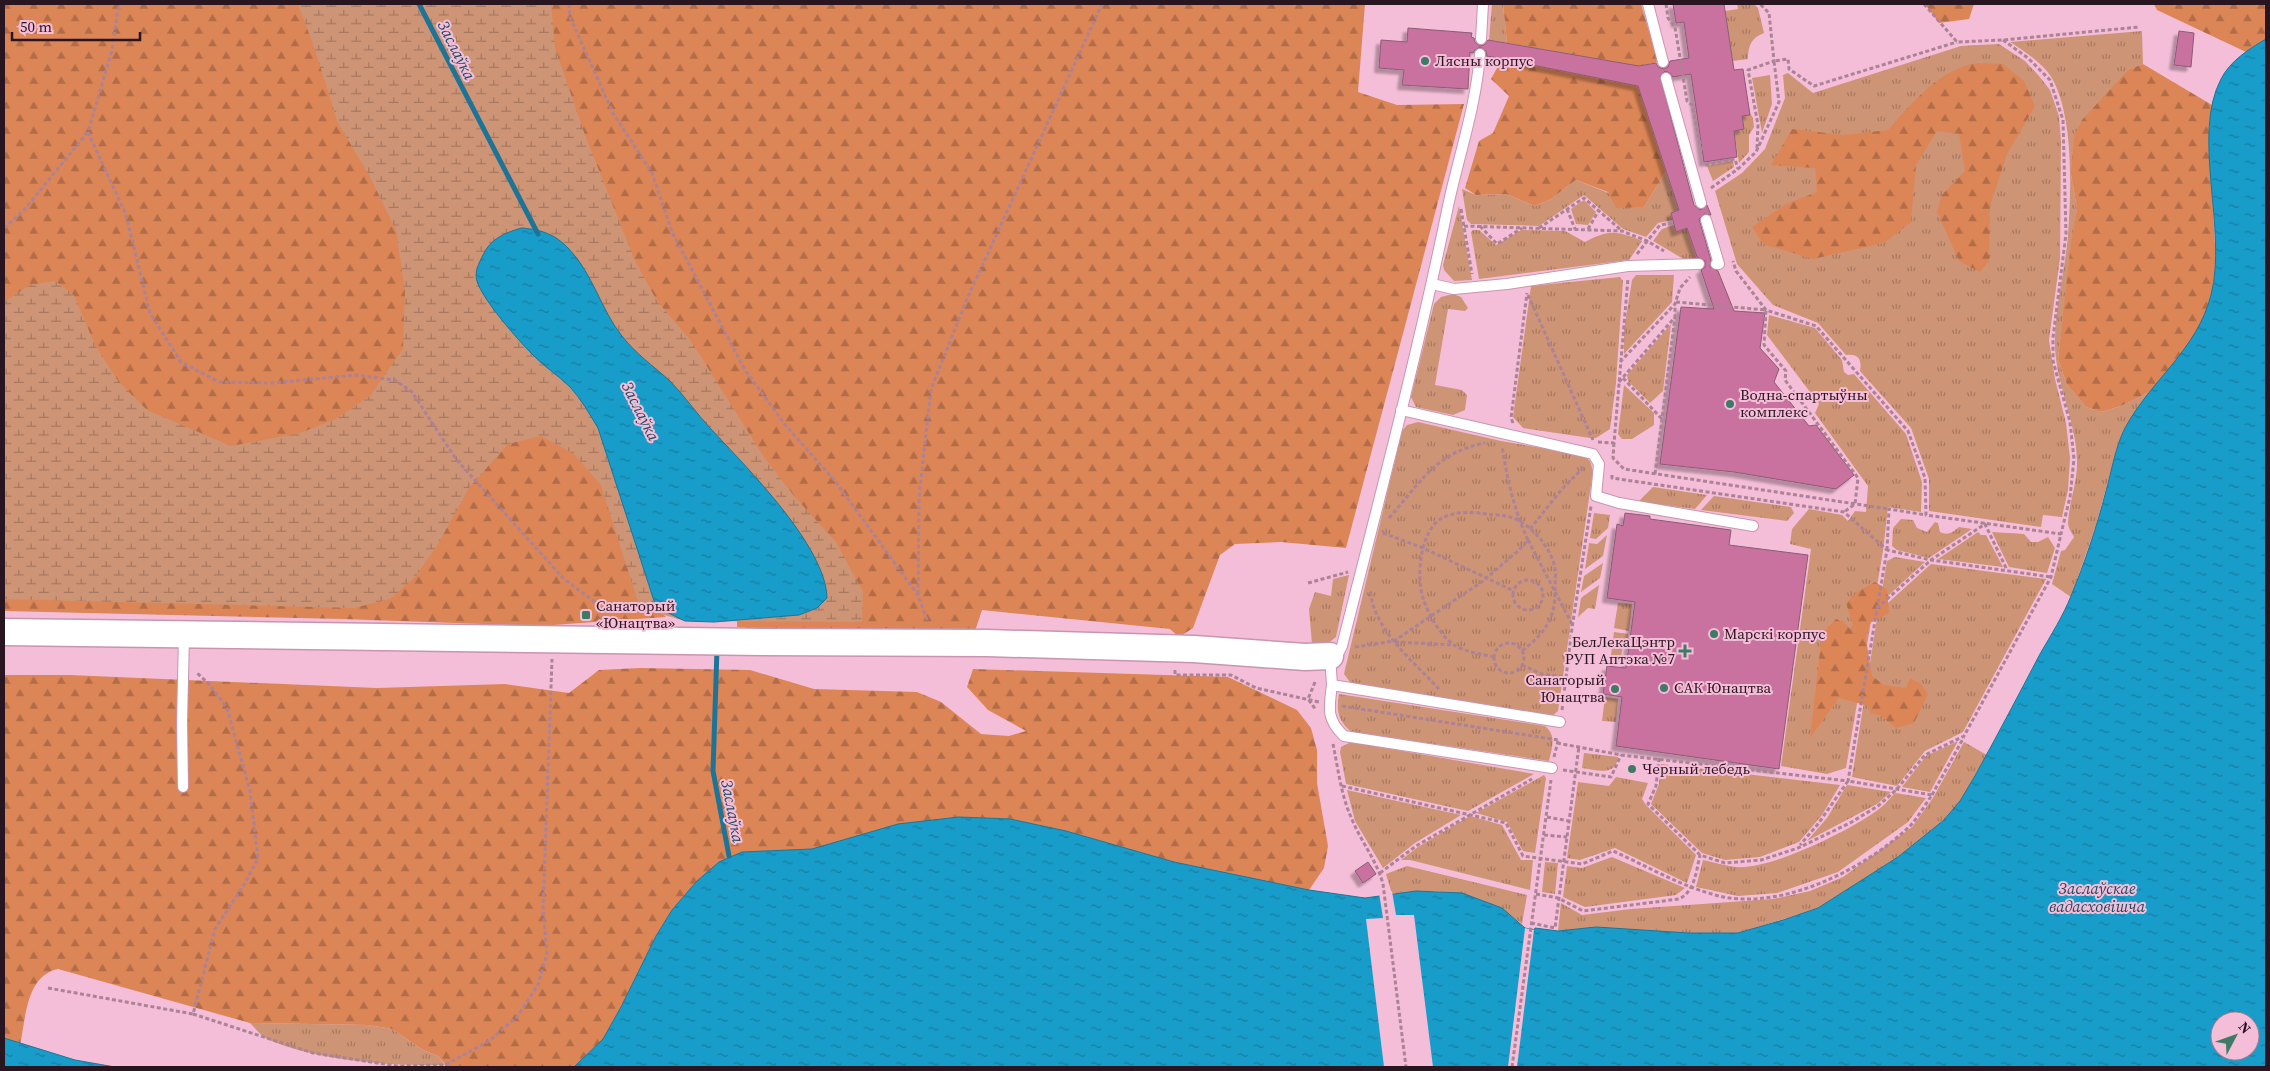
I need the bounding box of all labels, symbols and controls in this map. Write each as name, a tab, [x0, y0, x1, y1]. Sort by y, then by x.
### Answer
scale bar	[12, 10, 140, 42]
text: 50 m	[20, 16, 52, 37]
water label: Заслаўка	[433, 17, 482, 84]
place label: Лясны корпус	[1435, 50, 1533, 71]
marker: Лясны корпус	[1419, 55, 1431, 67]
water label: Заслаўка	[617, 378, 666, 445]
place label: Водна-спартыўны комплекс	[1740, 384, 1868, 422]
marker: Водна-спартыўны комплекс	[1724, 398, 1736, 410]
place label: Санаторый «Юнацтва»	[596, 595, 676, 633]
marker: Санаторый «Юнацтва»	[580, 609, 592, 621]
place label: Марскі корпус	[1724, 623, 1826, 644]
marker: Марскі корпус	[1708, 628, 1720, 640]
place label: БелЛекаЦэнтр РУП Аптэка №7	[1565, 631, 1675, 669]
marker: БелЛекаЦэнтр РУП Аптэка №7	[1679, 645, 1691, 657]
place label: Санаторый Юнацтва	[1525, 669, 1605, 707]
place label: САК Юнацтва	[1674, 677, 1771, 698]
marker: САК Юнацтва	[1658, 682, 1670, 694]
marker: Санаторый Юнацтва	[1609, 683, 1621, 695]
place label: Черный лебедь	[1642, 758, 1751, 779]
marker: Черный лебедь	[1626, 763, 1638, 775]
water label: Заслаўка	[716, 778, 750, 845]
water label: Заслаўскае вадасховішча	[2049, 877, 2146, 917]
north arrow	[2210, 1011, 2260, 1061]
text: N	[2234, 1017, 2256, 1038]

